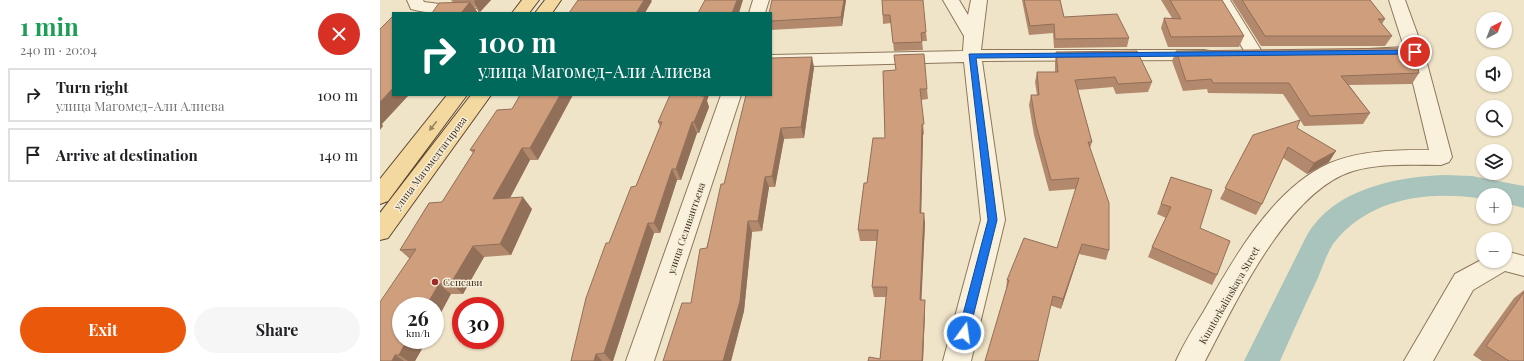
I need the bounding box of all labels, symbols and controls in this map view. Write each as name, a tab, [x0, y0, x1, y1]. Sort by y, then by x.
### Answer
text: 1 min	[20, 10, 79, 42]
north arrow	[1476, 12, 1512, 48]
map controls	[1476, 12, 1512, 268]
button: close	[318, 13, 360, 55]
text: 100 m	[478, 23, 557, 60]
icon: right	[412, 28, 464, 80]
pin	[1398, 35, 1432, 69]
text: 240 m · 20:04	[20, 41, 97, 58]
icon: arrive	[1404, 41, 1426, 63]
button: sound	[1476, 56, 1512, 92]
text: улица Магомед-Али Алиева	[478, 59, 711, 83]
text: Turn right	[56, 77, 129, 97]
icon: right	[22, 84, 44, 106]
text: 100 m	[317, 85, 358, 105]
text: улица Магомед-Али Алиева	[56, 97, 224, 114]
button: search	[1476, 100, 1512, 136]
street label: улица Магомедтагирова	[390, 113, 470, 213]
one-way arrow	[429, 120, 438, 131]
icon: arrive	[22, 144, 44, 166]
button: layers	[1476, 144, 1512, 180]
text: Arrive at destination	[56, 145, 198, 165]
text: 140 m	[319, 145, 358, 165]
street label: улица Селивантьева	[663, 180, 708, 277]
button: +	[1476, 188, 1512, 224]
button: −	[1476, 232, 1512, 268]
street label: Kumtorkalinskaya Street	[1195, 243, 1263, 346]
place label: Сенсави	[443, 275, 483, 289]
marker: Сенсави	[430, 277, 440, 287]
speed limit sign: 30	[452, 297, 504, 349]
text: 26	[407, 304, 429, 331]
button: Exit	[20, 307, 186, 353]
button: Share	[194, 307, 360, 353]
position arrow	[943, 312, 985, 354]
text: km/h	[406, 326, 430, 340]

